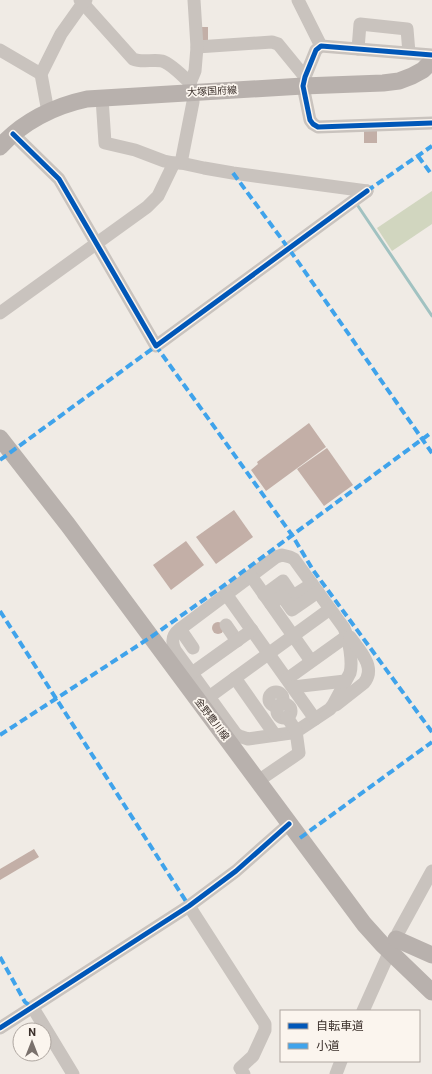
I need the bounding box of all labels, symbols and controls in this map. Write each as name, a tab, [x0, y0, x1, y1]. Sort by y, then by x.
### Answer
street label: 大塚国府線	[187, 84, 237, 98]
street label: 金野豊川線	[193, 696, 231, 742]
legend	[280, 1010, 420, 1062]
text: 自転車道	[316, 1019, 364, 1033]
north arrow	[12, 1022, 52, 1062]
text: N	[28, 1026, 36, 1039]
text: 小道	[316, 1039, 340, 1053]

